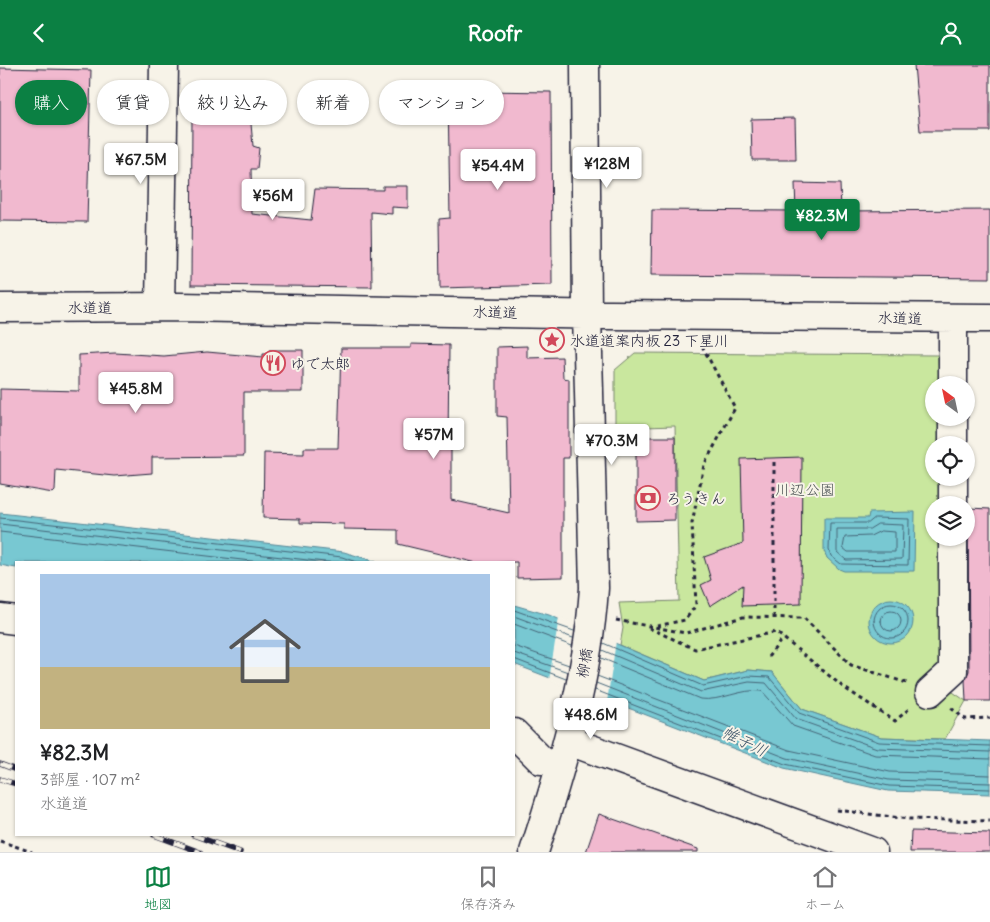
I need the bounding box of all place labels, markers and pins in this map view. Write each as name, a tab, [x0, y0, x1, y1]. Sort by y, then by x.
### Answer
pin: ¥67.5M	[100, 143, 182, 185]
pin: ¥128M	[572, 147, 642, 189]
pin: ¥54.4M	[457, 149, 539, 191]
pin: ¥56M	[243, 179, 303, 221]
pin: ¥82.3M	[781, 199, 863, 241]
place icon: 水道道案内板 23 下星川	[539, 327, 565, 353]
place label: 水道道案内板 23 下星川	[570, 331, 729, 350]
restaurant icon: ゆで太郎	[260, 350, 286, 376]
place label: ゆで太郎	[290, 354, 350, 373]
pin: ¥45.8M	[95, 371, 177, 414]
pin: ¥57M	[404, 417, 464, 460]
pin: ¥70.3M	[571, 423, 653, 466]
bank icon: ろうきん	[635, 485, 661, 511]
place label: ろうきん	[666, 489, 726, 508]
pin: ¥48.6M	[550, 697, 632, 740]

